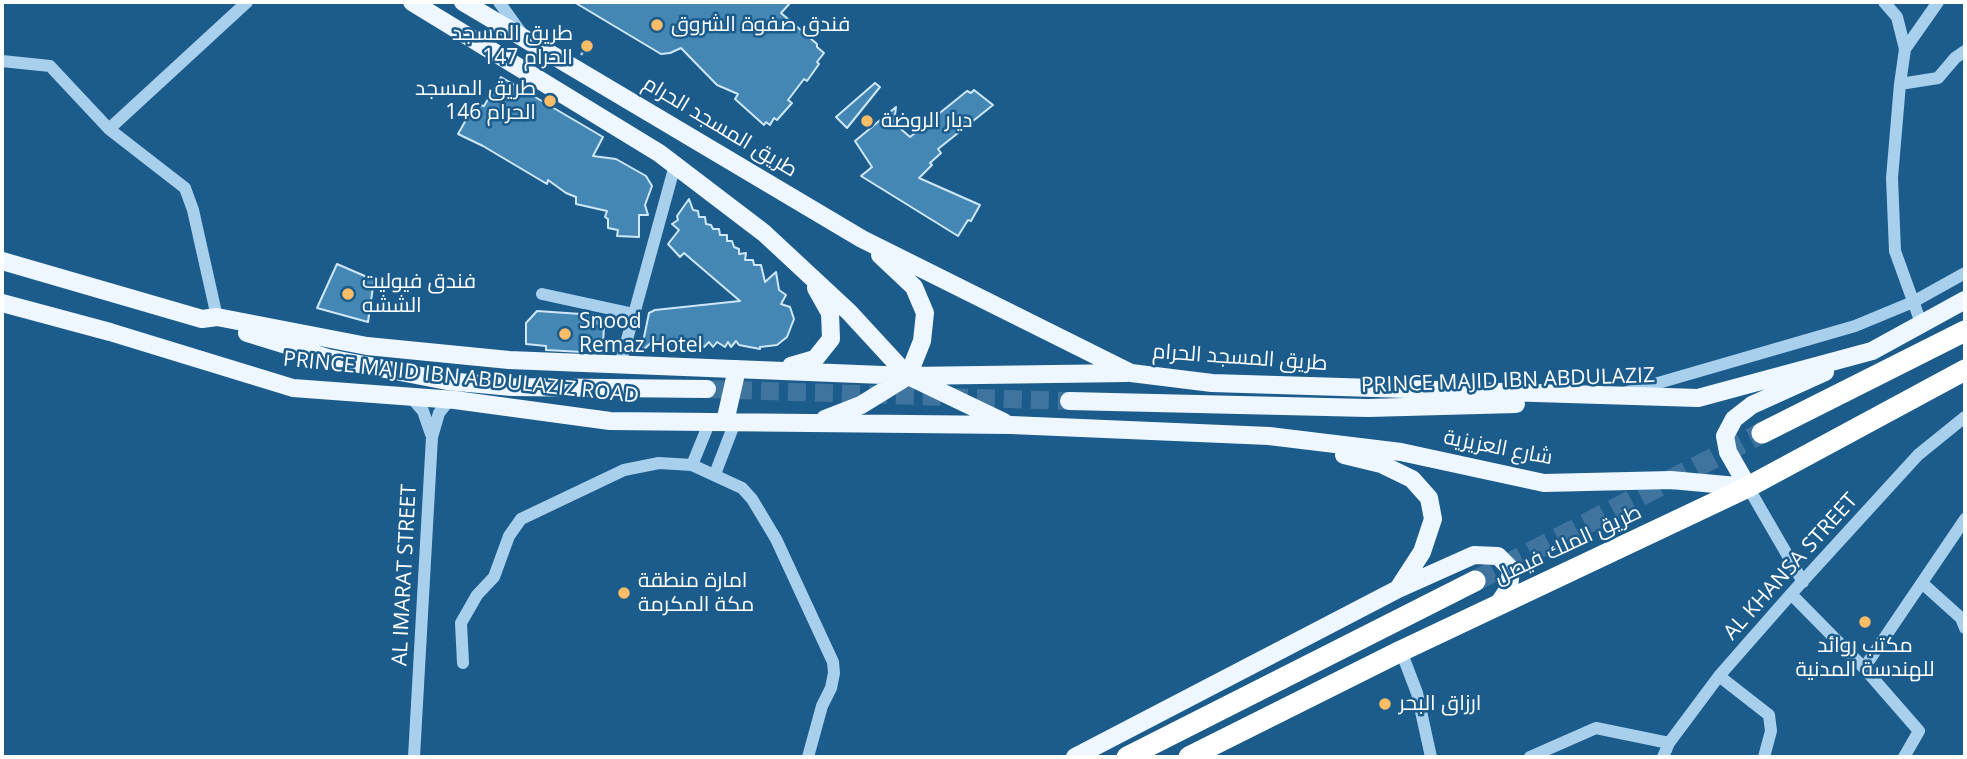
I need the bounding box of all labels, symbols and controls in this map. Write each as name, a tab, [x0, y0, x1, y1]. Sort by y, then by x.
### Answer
place label: فندق صفوة الشروق	[671, 12, 850, 38]
marker: فندق صفوة الشروق	[649, 17, 665, 33]
place label: طريق المسجد الحرام 147	[452, 21, 573, 71]
marker: طريق المسجد الحرام 147	[579, 38, 595, 54]
street label: طريق المسجد الحرام	[638, 71, 802, 183]
place label: طريق المسجد الحرام 146	[415, 76, 536, 126]
marker: طريق المسجد الحرام 146	[542, 93, 558, 109]
place label: ديار الروضة	[881, 108, 972, 134]
marker: ديار الروضة	[859, 113, 875, 129]
place label: فندق فيوليت الششه	[362, 269, 476, 319]
marker: فندق فيوليت الششه	[340, 286, 356, 302]
place label: Snood Remaz Hotel	[579, 309, 703, 359]
marker: Snood Remaz Hotel	[557, 326, 573, 342]
street label: طريق المسجد الحرام	[1152, 339, 1328, 377]
street label: PRINCE MAJID IBN ABDULAZIZ ROAD	[282, 347, 640, 409]
street label: PRINCE MAJID IBN ABDULAZIZ	[1361, 363, 1655, 399]
street label: شارع العزيزية	[1441, 425, 1555, 471]
street label: AL IMARAT STREET	[388, 483, 422, 667]
street label: AL KHANSA STREET	[1719, 489, 1863, 645]
street label: طريق الملك فيصل	[1490, 500, 1646, 590]
place label: امارة منطقة مكة المكرمة	[638, 568, 754, 618]
marker: امارة منطقة مكة المكرمة	[616, 585, 632, 601]
marker: مكتب روائد للهندسة المدنية	[1857, 614, 1873, 630]
place label: مكتب روائد للهندسة المدنية	[1795, 633, 1935, 683]
place label: ارزاق البحر	[1399, 691, 1481, 717]
marker: ارزاق البحر	[1377, 696, 1393, 712]

